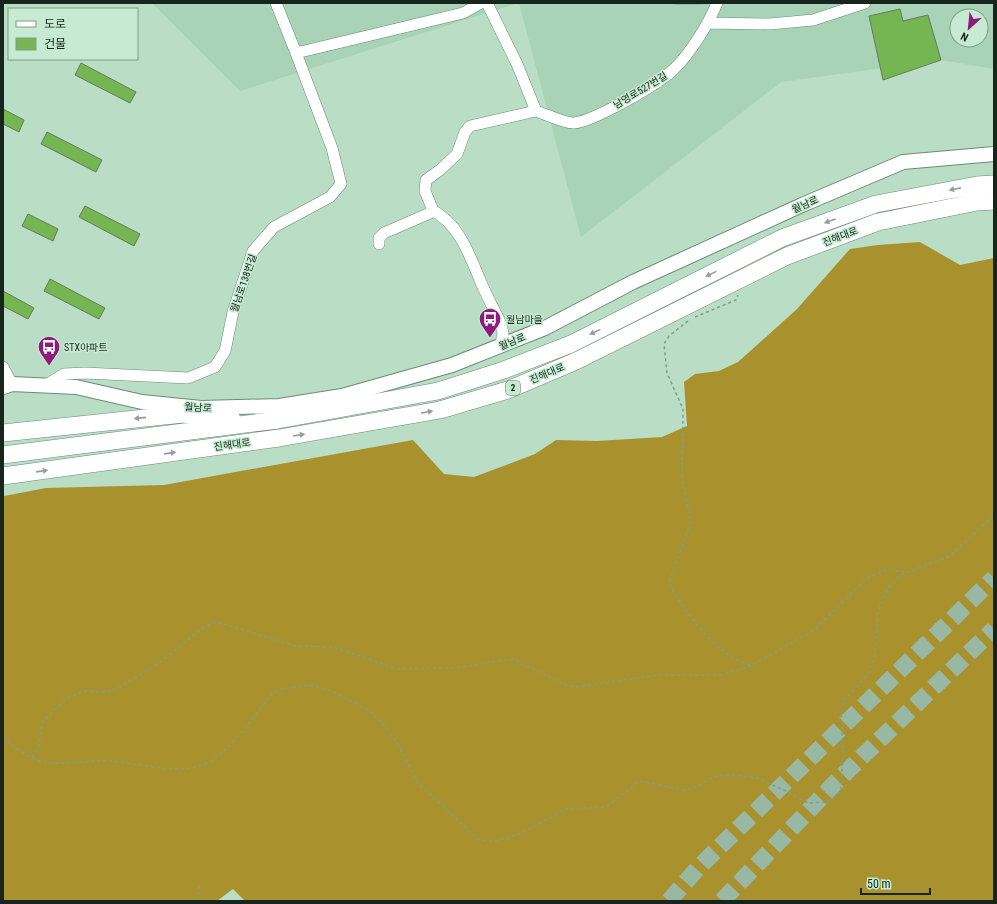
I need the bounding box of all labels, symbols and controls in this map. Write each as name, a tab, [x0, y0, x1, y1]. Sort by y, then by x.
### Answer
legend	[8, 8, 138, 60]
north arrow	[949, 8, 989, 48]
text: 도로	[44, 17, 66, 31]
text: N	[959, 29, 971, 44]
text: 건물	[44, 37, 66, 51]
street label: 남영로527번길	[611, 70, 669, 111]
one-way arrow	[949, 186, 962, 192]
street label: 월남로	[790, 194, 820, 215]
one-way arrow	[823, 218, 835, 224]
street label: 진해대로	[821, 225, 859, 248]
street label: 월남로138번길	[228, 253, 259, 314]
one-way arrow	[706, 271, 717, 277]
bus stop icon: 월남마을	[477, 306, 503, 339]
place label: 월남마을	[506, 314, 543, 325]
one-way arrow	[589, 329, 601, 335]
street label: 월남로	[497, 331, 527, 352]
bus stop icon: STX아파트	[36, 334, 62, 367]
place label: STX아파트	[64, 342, 108, 353]
street label: 진해대로	[528, 361, 566, 386]
road number: 2	[506, 381, 520, 395]
street label: 월남로	[184, 401, 212, 414]
one-way arrow	[421, 409, 433, 415]
one-way arrow	[134, 415, 146, 422]
one-way arrow	[293, 432, 305, 438]
street label: 진해대로	[213, 436, 251, 453]
one-way arrow	[164, 450, 176, 456]
one-way arrow	[36, 467, 48, 474]
scale bar	[861, 870, 930, 896]
text: 50 m	[867, 877, 891, 891]

